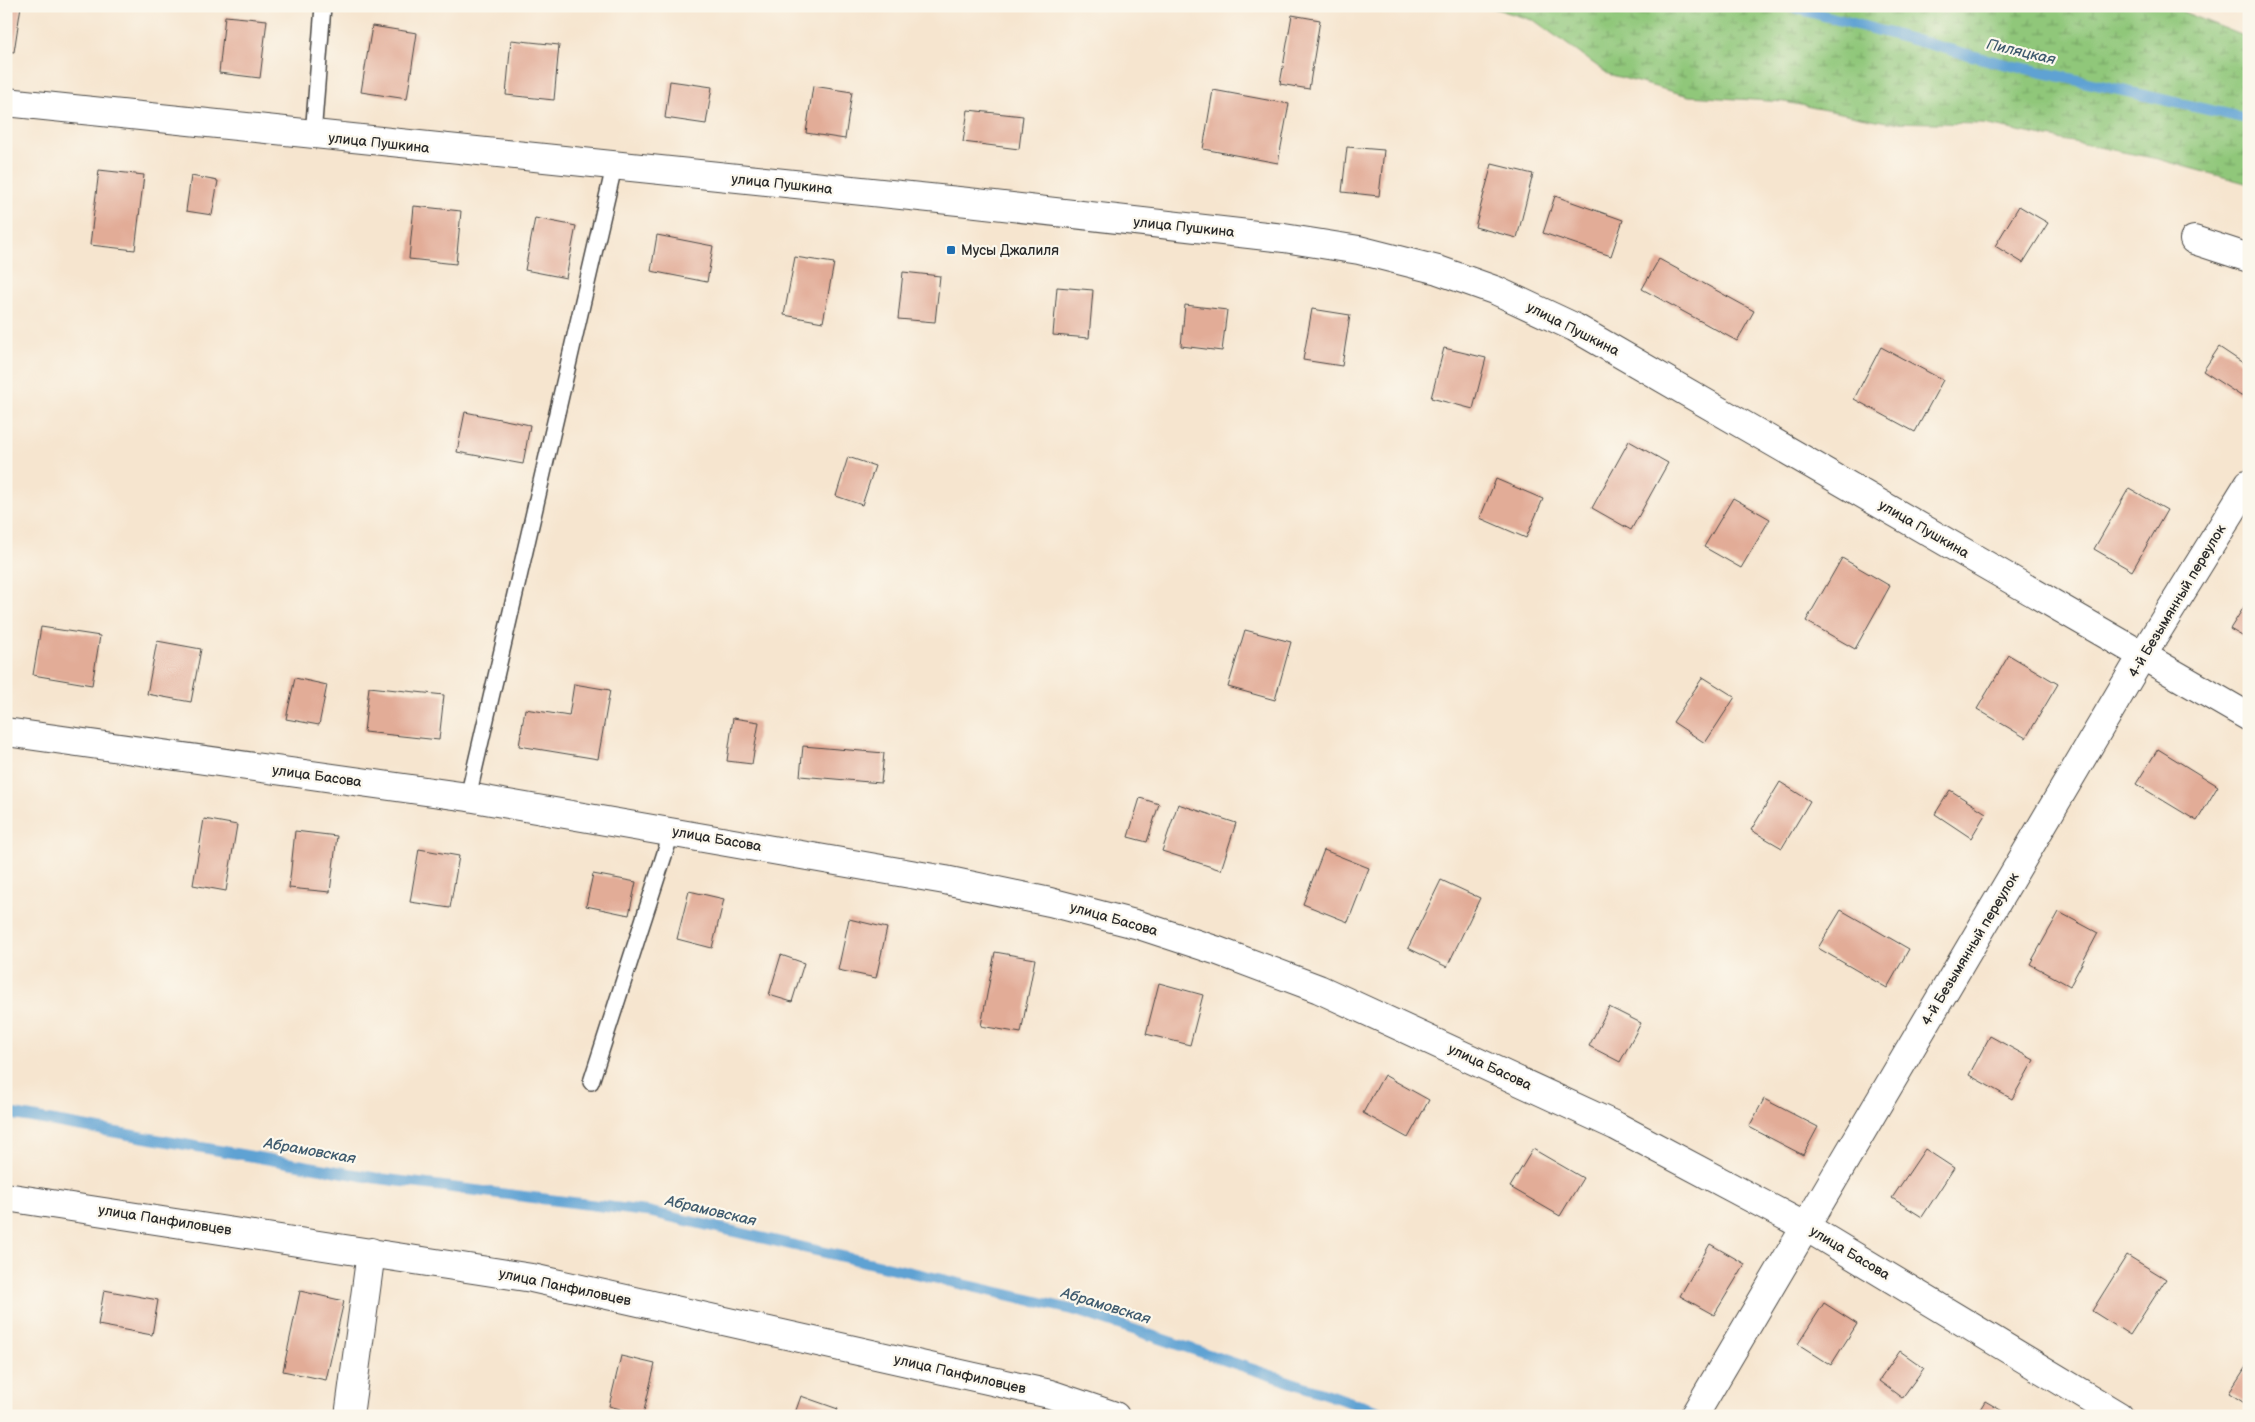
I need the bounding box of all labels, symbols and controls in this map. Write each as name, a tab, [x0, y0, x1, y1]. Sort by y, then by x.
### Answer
water label: Пиляцкая	[1985, 35, 2058, 69]
street label: улица Пушкина	[328, 129, 431, 157]
street label: улица Пушкина	[731, 170, 834, 198]
street label: улица Пушкина	[1133, 213, 1236, 241]
place label: Мусы Джалиля	[961, 242, 1059, 259]
marker: Мусы Джалиля	[945, 244, 957, 256]
street label: улица Пушкина	[1524, 298, 1623, 360]
street label: улица Пушкина	[1876, 496, 1973, 562]
street label: 4-й Безымянный переулок	[2125, 521, 2230, 680]
street label: улица Басова	[271, 761, 364, 791]
street label: улица Басова	[671, 823, 764, 855]
street label: 4-й Безымянный переулок	[1918, 869, 2023, 1028]
street label: улица Басова	[1068, 898, 1160, 940]
street label: улица Басова	[1445, 1040, 1535, 1094]
water label: Абрамовская	[262, 1133, 358, 1169]
water label: Абрамовская	[663, 1191, 759, 1231]
street label: улица Панфиловцев	[97, 1201, 234, 1239]
street label: улица Басова	[1807, 1222, 1894, 1284]
street label: улица Панфиловцев	[497, 1265, 633, 1309]
water label: Абрамовская	[1058, 1283, 1154, 1329]
street label: улица Панфиловцев	[892, 1351, 1028, 1398]

